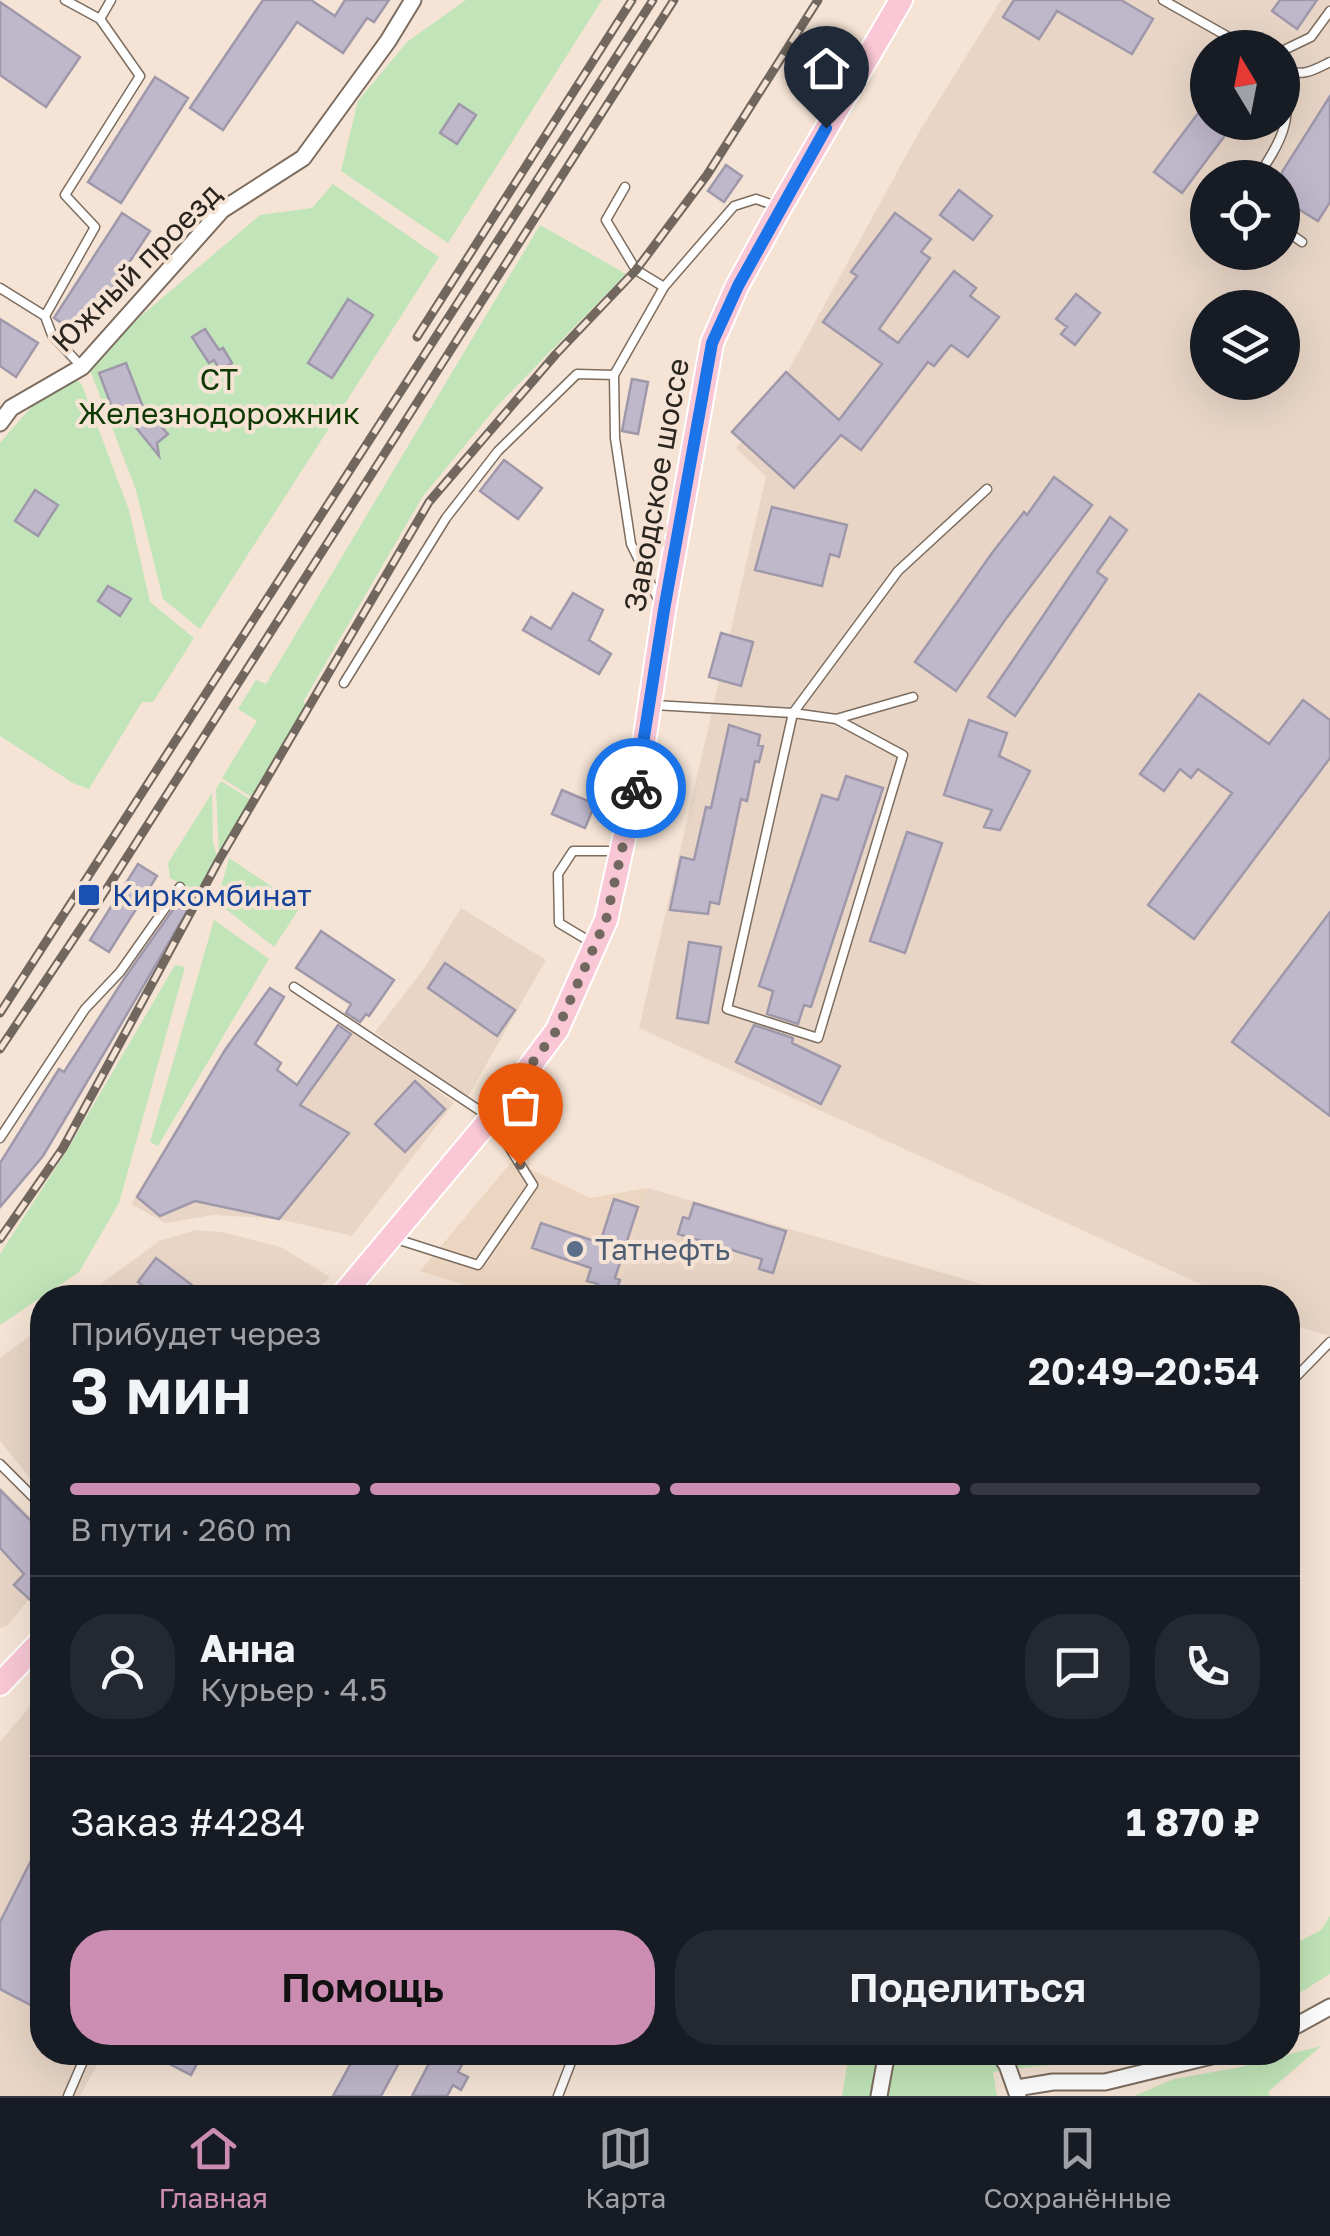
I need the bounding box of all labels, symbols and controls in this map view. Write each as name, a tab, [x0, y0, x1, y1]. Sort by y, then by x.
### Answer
pin	[784, 26, 869, 129]
north arrow	[1190, 30, 1300, 140]
map controls	[1190, 30, 1300, 400]
icon: home	[799, 41, 854, 96]
button: locate	[1190, 160, 1300, 270]
street label: Южный проезд	[44, 175, 228, 359]
button: layers	[1190, 290, 1300, 400]
street label: Заводское шоссе	[616, 355, 696, 615]
park label: СТ Железнодорожник	[78, 361, 360, 431]
courier	[586, 738, 686, 838]
icon: bike	[609, 761, 664, 816]
place label: Киркомбинат	[112, 877, 312, 913]
marker: Киркомбинат	[76, 882, 102, 908]
pin	[478, 1063, 563, 1166]
icon: bag	[493, 1078, 548, 1133]
place label: Татнефть	[595, 1231, 730, 1267]
marker: Татнефть	[564, 1238, 586, 1260]
text: Прибудет через	[70, 1314, 321, 1352]
text: 20:49–20:54	[1028, 1348, 1260, 1393]
text: 3 мин	[70, 1350, 252, 1428]
text: В пути · 260 m	[70, 1510, 292, 1548]
button: person	[70, 1614, 175, 1719]
button: chat	[1025, 1614, 1130, 1719]
button: phone	[1155, 1614, 1260, 1719]
text: Анна	[200, 1625, 295, 1670]
text: Курьер · 4.5	[200, 1670, 387, 1708]
text: Заказ #4284	[70, 1799, 306, 1844]
text: 1 870 ₽	[1126, 1799, 1260, 1844]
button: Помощь	[70, 1930, 655, 2045]
button: Поделиться	[675, 1930, 1260, 2045]
tab: Главная	[159, 2121, 268, 2214]
tab: Карта	[585, 2121, 666, 2214]
tab: Сохранённые	[984, 2121, 1171, 2214]

